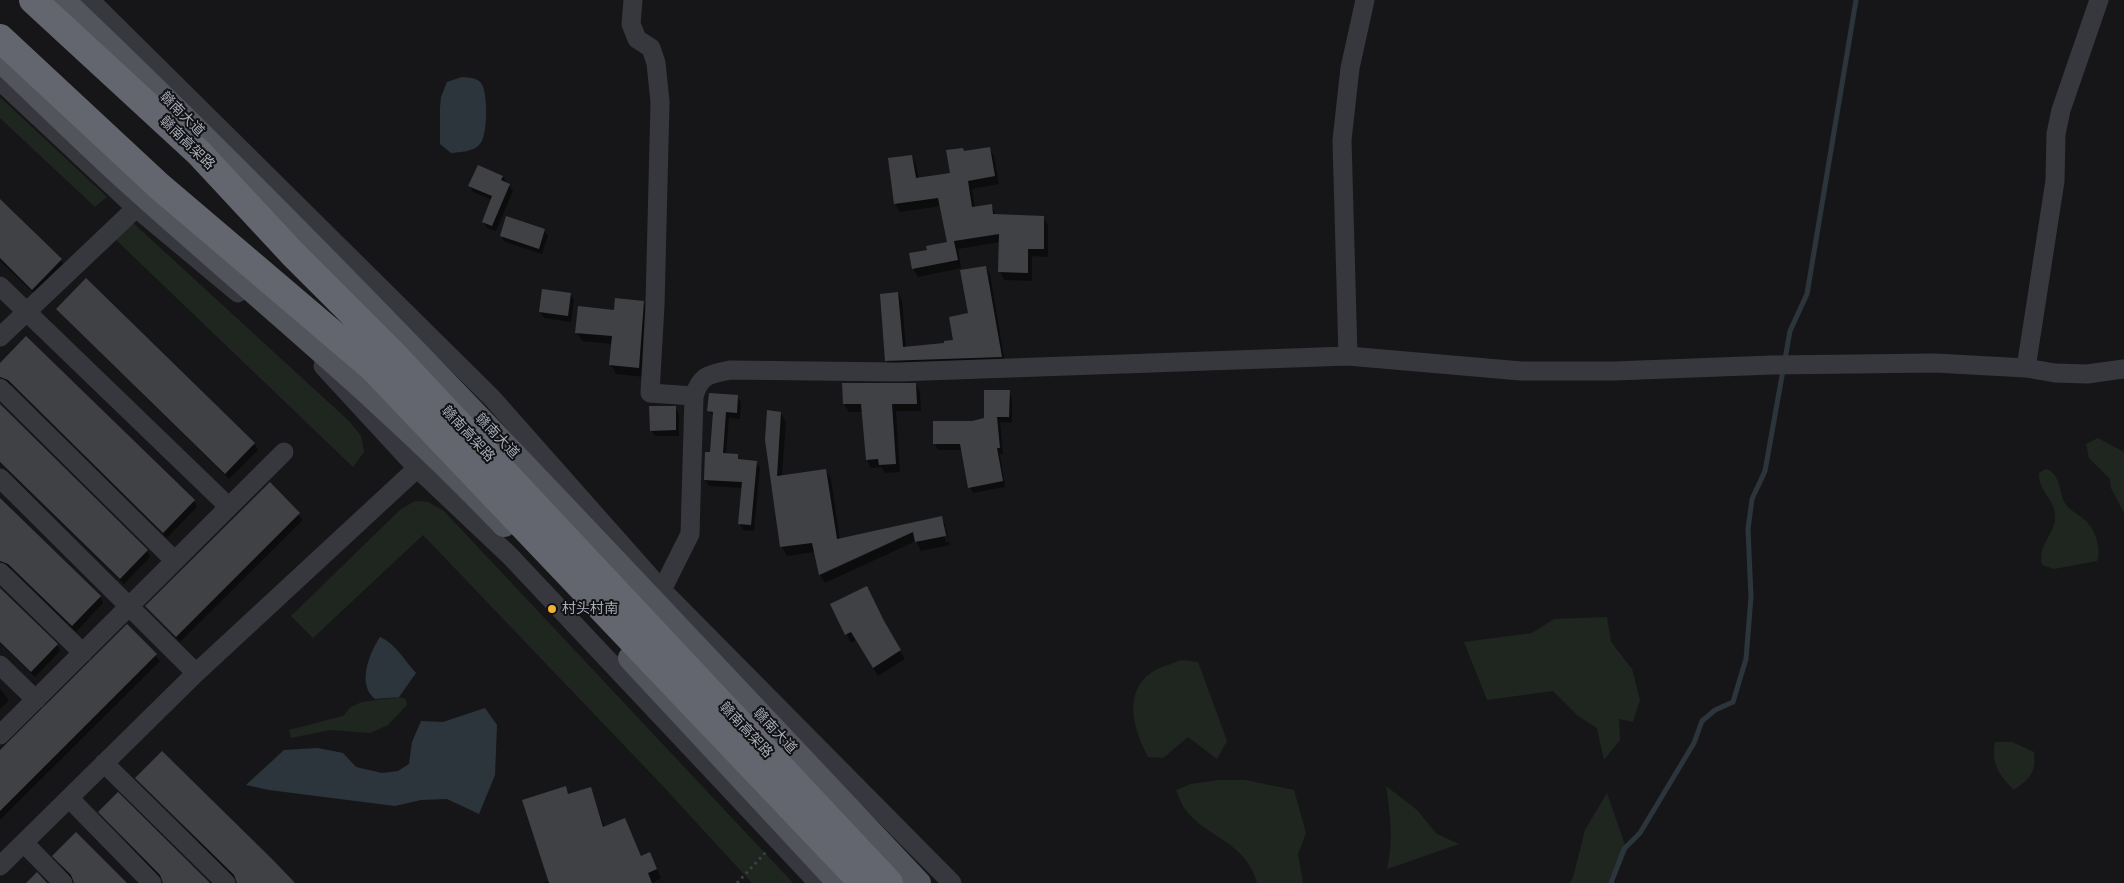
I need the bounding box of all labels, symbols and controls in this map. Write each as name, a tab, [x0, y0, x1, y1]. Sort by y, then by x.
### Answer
street label: 赣南大道	[156, 88, 208, 140]
street label: 赣南高架路	[156, 113, 218, 173]
street label: 赣南高架路	[438, 403, 498, 465]
street label: 赣南大道	[472, 410, 522, 462]
place label: 村头村南	[562, 601, 618, 617]
marker: 村头村南	[546, 603, 558, 615]
street label: 赣南高架路	[716, 699, 776, 761]
street label: 赣南大道	[750, 705, 800, 757]

